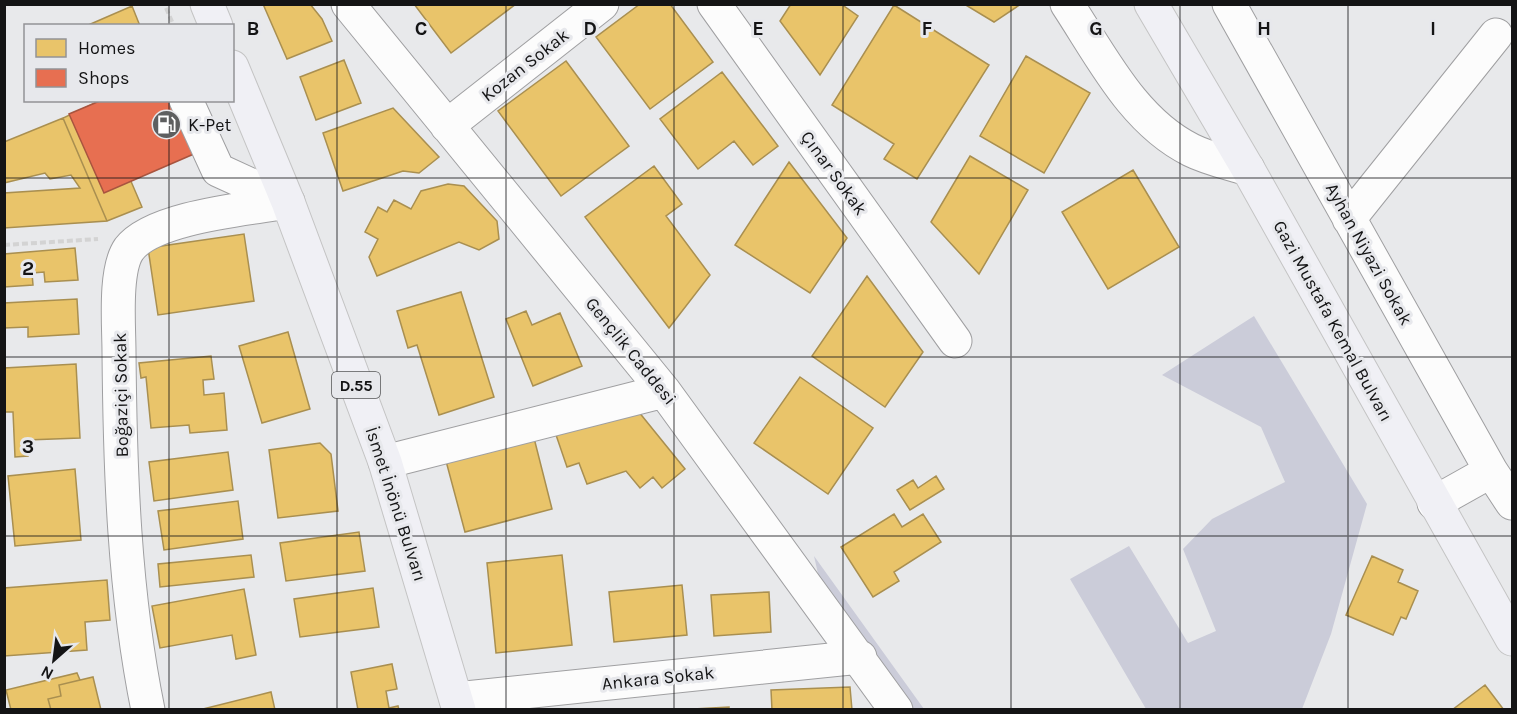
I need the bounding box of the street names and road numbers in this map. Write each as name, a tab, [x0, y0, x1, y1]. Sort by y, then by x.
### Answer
street label: Kozan Sokak	[477, 24, 573, 106]
street label: Çınar Sokak	[796, 127, 872, 219]
street label: Ayhan Niyazi Sokak	[1321, 179, 1417, 329]
street label: Gazi Mustafa Kemal Bulvarı	[1268, 217, 1398, 425]
street label: Gençlik Caddesi	[581, 293, 681, 409]
street label: Boğaziçi Sokak	[109, 332, 133, 458]
road number: D.55	[332, 372, 380, 398]
street label: İsmet İnönü Bulvarı	[361, 424, 431, 584]
street label: Ankara Sokak	[601, 661, 715, 695]

